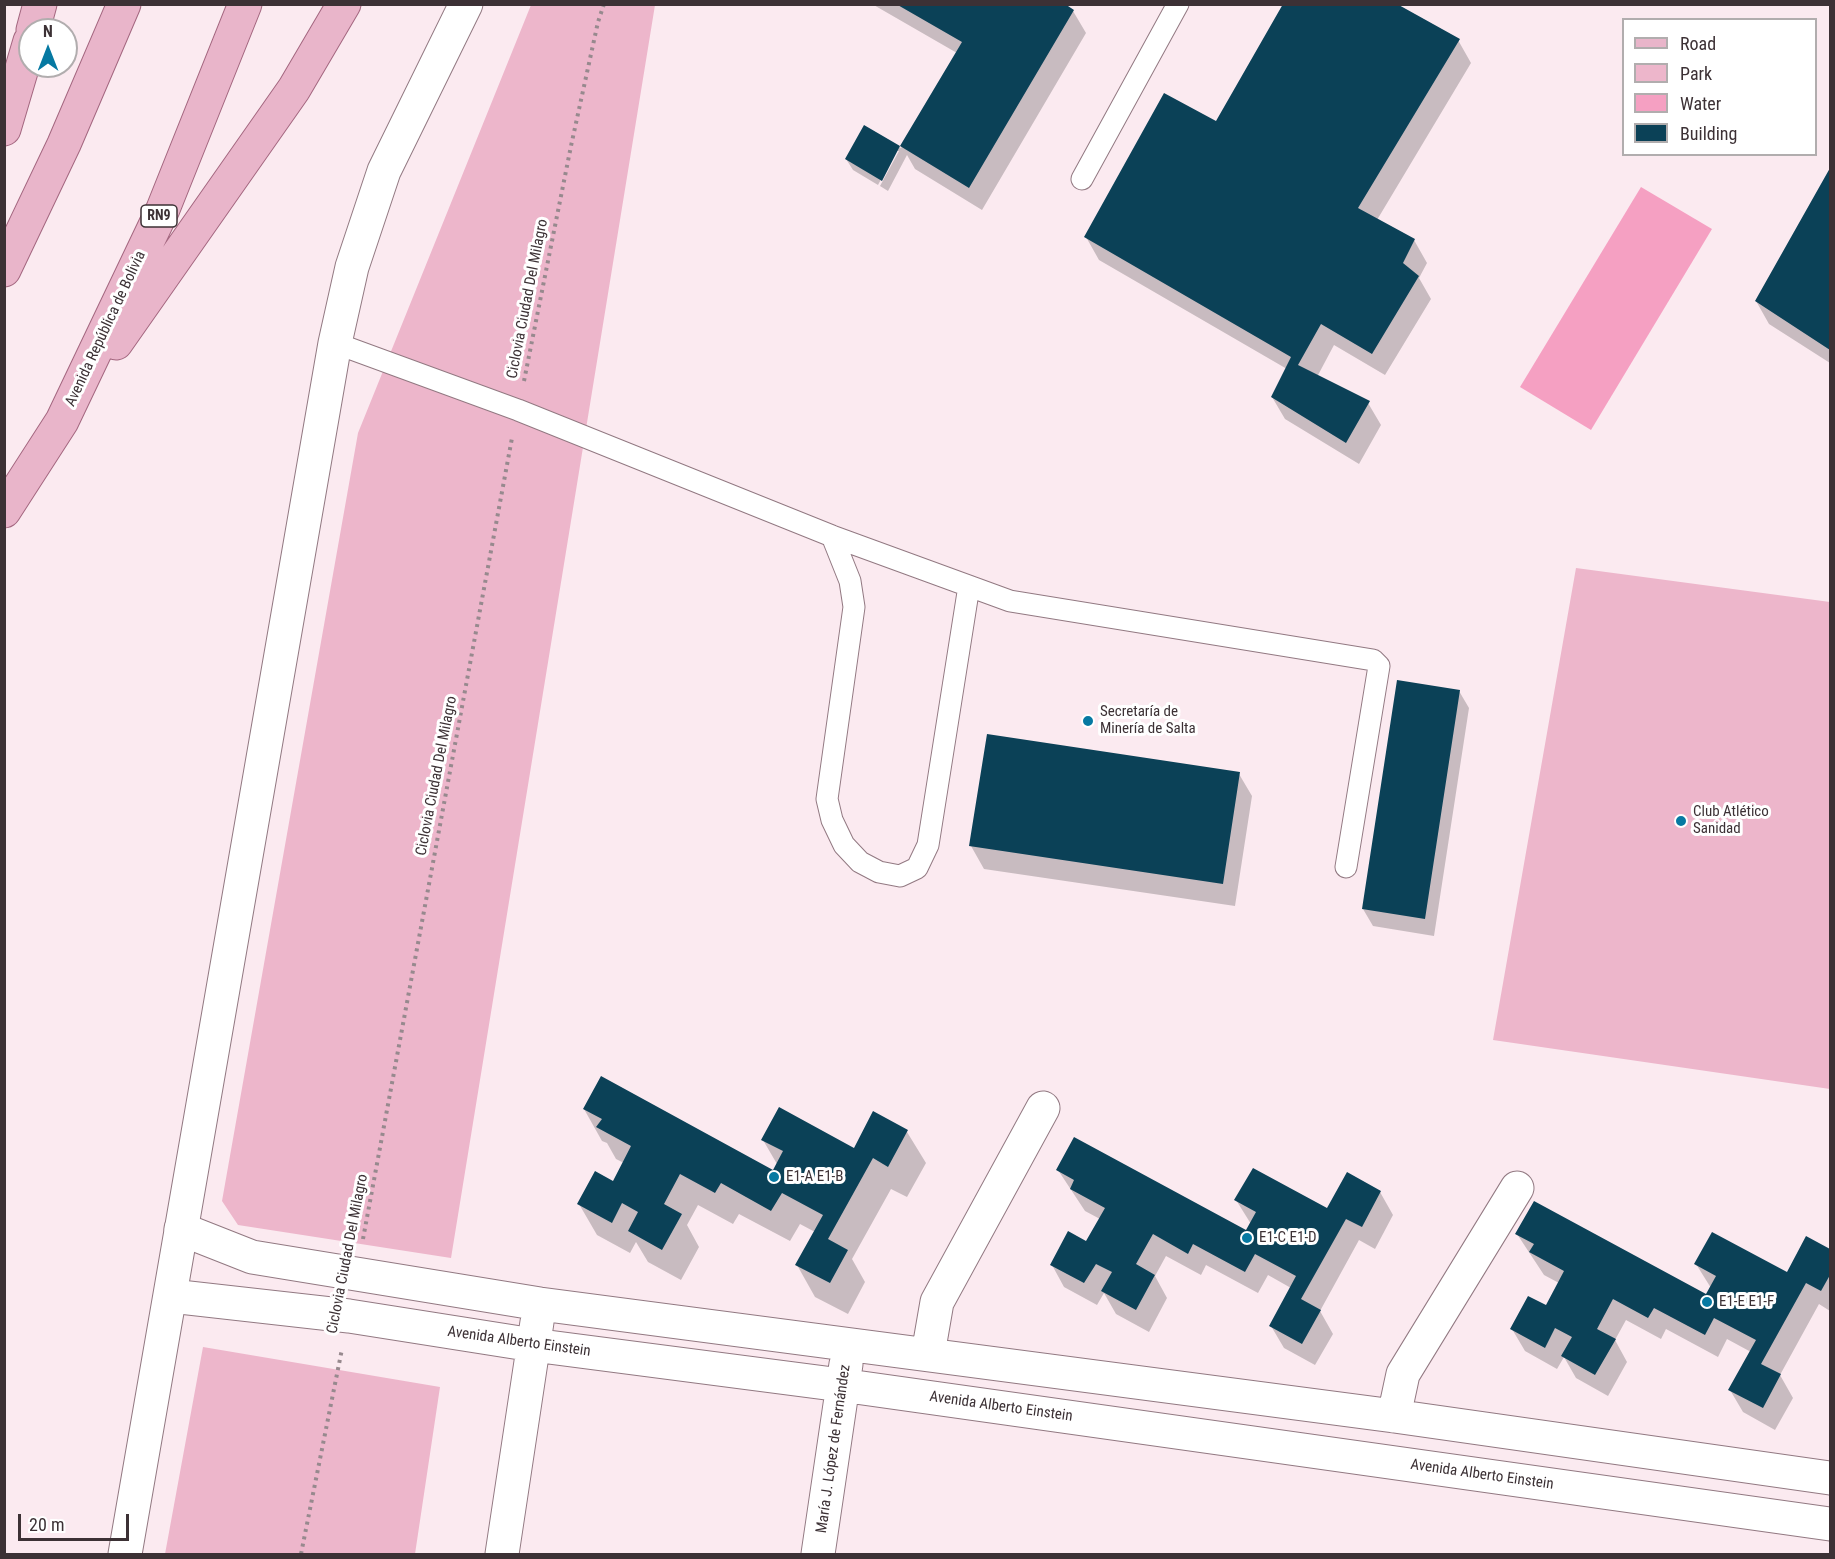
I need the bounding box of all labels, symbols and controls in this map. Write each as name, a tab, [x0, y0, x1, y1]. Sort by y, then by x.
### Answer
north arrow	[18, 18, 78, 78]
legend	[1622, 18, 1817, 156]
text: N	[43, 22, 53, 41]
text: Road	[1680, 33, 1716, 54]
text: Park	[1680, 63, 1712, 84]
text: Water	[1680, 93, 1721, 114]
text: Building	[1680, 123, 1737, 144]
road number: RN9	[141, 205, 177, 227]
street label: Ciclovia Ciudad Del Milagro	[504, 218, 552, 380]
street label: Avenida República de Bolivia	[62, 248, 150, 410]
street label: Ciclovia Ciudad Del Milagro	[413, 695, 461, 857]
place label: Secretaría de Minería de Salta	[1100, 703, 1196, 738]
marker: Secretaría de Minería de Salta	[1081, 714, 1095, 728]
place label: Club Atlético Sanidad	[1693, 803, 1769, 838]
marker: Club Atlético Sanidad	[1674, 814, 1688, 828]
place label: E1-A E1-B	[786, 1168, 843, 1186]
marker: E1-A E1-B	[767, 1170, 781, 1184]
street label: Ciclovia Ciudad Del Milagro	[324, 1173, 372, 1335]
place label: E1-C E1-D	[1259, 1229, 1317, 1247]
marker: E1-C E1-D	[1240, 1231, 1254, 1245]
place label: E1-E E1-F	[1719, 1293, 1774, 1311]
marker: E1-E E1-F	[1700, 1295, 1714, 1309]
street label: Avenida Alberto Einstein	[446, 1323, 592, 1361]
street label: María J. López de Fernández	[813, 1363, 855, 1535]
street label: Avenida Alberto Einstein	[928, 1388, 1074, 1426]
street label: Avenida Alberto Einstein	[1409, 1456, 1555, 1494]
scale bar	[21, 1502, 132, 1540]
text: 20 m	[29, 1514, 64, 1535]

